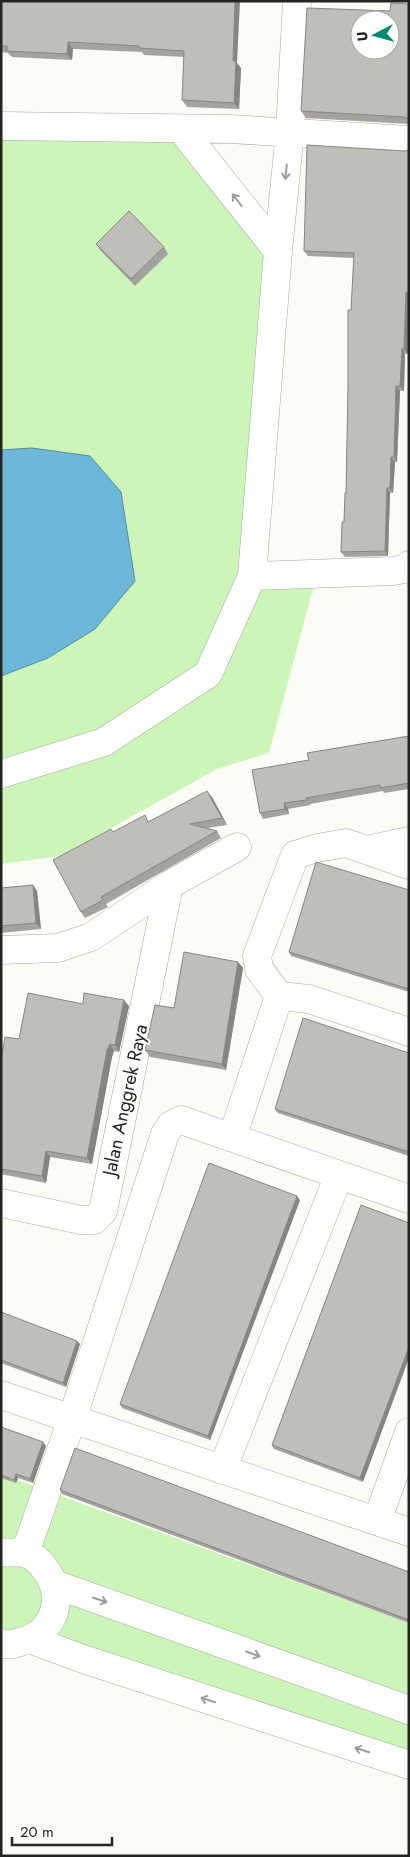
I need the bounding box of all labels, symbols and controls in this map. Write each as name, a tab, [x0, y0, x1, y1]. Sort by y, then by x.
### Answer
north arrow	[350, 10, 400, 60]
text: U	[352, 30, 373, 42]
one-way arrow	[281, 164, 291, 180]
one-way arrow	[231, 193, 242, 206]
street label: Jalan Anggrek Raya	[95, 1022, 154, 1181]
one-way arrow	[92, 1596, 108, 1605]
one-way arrow	[245, 1650, 261, 1660]
one-way arrow	[200, 1694, 216, 1704]
one-way arrow	[355, 1744, 371, 1754]
scale bar	[12, 1814, 112, 1846]
text: 20 m	[20, 1821, 54, 1843]

